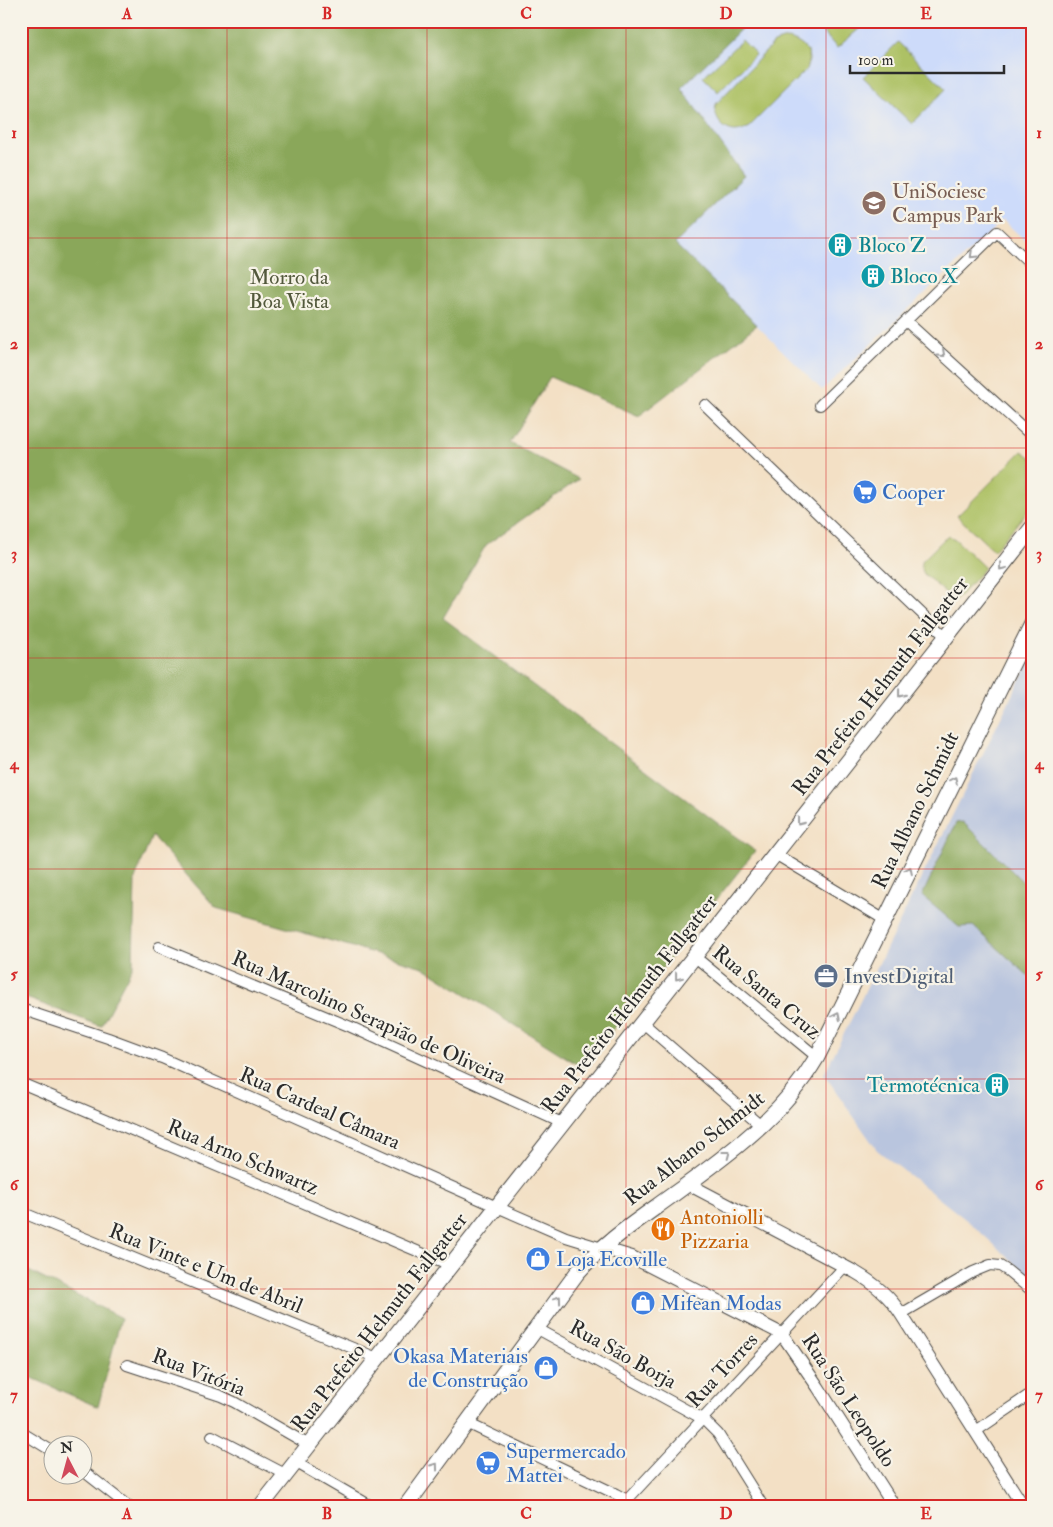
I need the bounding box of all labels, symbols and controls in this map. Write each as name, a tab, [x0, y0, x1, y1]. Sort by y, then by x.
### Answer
text: A	[121, 4, 133, 24]
text: B	[322, 4, 332, 24]
text: C	[520, 4, 532, 24]
text: D	[719, 4, 733, 24]
text: E	[920, 4, 932, 24]
scale bar	[850, 42, 1004, 74]
text: 100 m	[858, 51, 894, 70]
text: 1	[11, 123, 17, 143]
text: 1	[1036, 123, 1042, 143]
place label: UniSociesc Campus Park	[892, 178, 1003, 229]
school or university icon: UniSociesc Campus Park	[861, 190, 887, 216]
building icon: Bloco Z	[827, 232, 853, 258]
place label: Bloco Z	[858, 232, 926, 259]
one-way arrow	[970, 249, 979, 258]
building icon: Bloco X	[860, 263, 886, 289]
place label: Bloco X	[890, 263, 958, 290]
park label: Morro da Boa Vista	[249, 264, 329, 315]
text: 2	[10, 334, 18, 354]
text: 2	[1035, 334, 1043, 354]
one-way arrow	[936, 348, 945, 357]
supermarket icon: Cooper	[852, 479, 878, 505]
place label: Cooper	[882, 479, 945, 506]
text: 3	[11, 544, 17, 564]
text: 3	[1036, 544, 1042, 564]
one-way arrow	[999, 561, 1007, 570]
street label: Rua Prefeito Helmuth Fallgatter	[786, 571, 975, 801]
one-way arrow	[898, 688, 906, 697]
street label: Rua Albano Schmidt	[866, 727, 965, 893]
text: 4	[9, 754, 20, 774]
text: 4	[1034, 754, 1045, 774]
one-way arrow	[948, 777, 958, 786]
one-way arrow	[798, 816, 806, 825]
one-way arrow	[903, 866, 914, 875]
street label: Rua Prefeito Helmuth Fallgatter	[535, 889, 724, 1119]
street label: Rua Santa Cruz	[707, 939, 827, 1046]
street label: Rua Marcolino Serapião de Oliveira	[228, 945, 510, 1090]
office icon: InvestDigital	[813, 963, 839, 989]
place label: InvestDigital	[844, 963, 955, 990]
text: 5	[10, 964, 18, 984]
text: 5	[1035, 964, 1043, 984]
one-way arrow	[675, 971, 683, 980]
one-way arrow	[831, 1012, 841, 1021]
street label: Rua Cardeal Câmara	[235, 1061, 405, 1156]
place label: Termotécnica	[867, 1072, 980, 1099]
building icon: Termotécnica	[984, 1072, 1010, 1098]
street label: Rua Albano Schmidt	[618, 1085, 770, 1212]
street label: Rua Arno Schwartz	[163, 1113, 323, 1202]
one-way arrow	[721, 1151, 731, 1160]
text: 6	[10, 1175, 20, 1195]
text: 6	[1035, 1175, 1045, 1195]
place label: Antoniolli Pizzaria	[679, 1204, 764, 1255]
street label: Rua Prefeito Helmuth Fallgatter	[285, 1207, 474, 1437]
restaurant icon: Antoniolli Pizzaria	[650, 1216, 676, 1242]
street label: Rua Vinte e Um de Abril	[105, 1217, 307, 1320]
shop icon: Loja Ecoville	[525, 1246, 551, 1272]
place label: Loja Ecoville	[556, 1246, 667, 1273]
shop icon: Mifean Modas	[630, 1290, 656, 1316]
place label: Mifean Modas	[660, 1290, 781, 1317]
one-way arrow	[552, 1295, 561, 1305]
street label: Rua São Borja	[564, 1314, 682, 1395]
street label: Rua Torres	[681, 1327, 764, 1414]
street label: Rua São Leopoldo	[795, 1328, 902, 1472]
street label: Rua Vitória	[148, 1342, 250, 1403]
place label: Okasa Materiais de Construção	[393, 1343, 528, 1394]
shop icon: Okasa Materiais de Construção	[533, 1355, 559, 1381]
text: 7	[10, 1385, 18, 1405]
text: 7	[1035, 1385, 1043, 1405]
north arrow	[42, 1434, 92, 1484]
text: N	[59, 1438, 74, 1457]
place label: Supermercado Mattei	[506, 1438, 626, 1489]
supermarket icon: Supermercado Mattei	[475, 1450, 501, 1476]
one-way arrow	[429, 1463, 438, 1472]
text: A	[121, 1504, 133, 1524]
text: B	[322, 1504, 332, 1524]
text: C	[520, 1504, 532, 1524]
text: D	[719, 1504, 733, 1524]
text: E	[920, 1504, 932, 1524]

